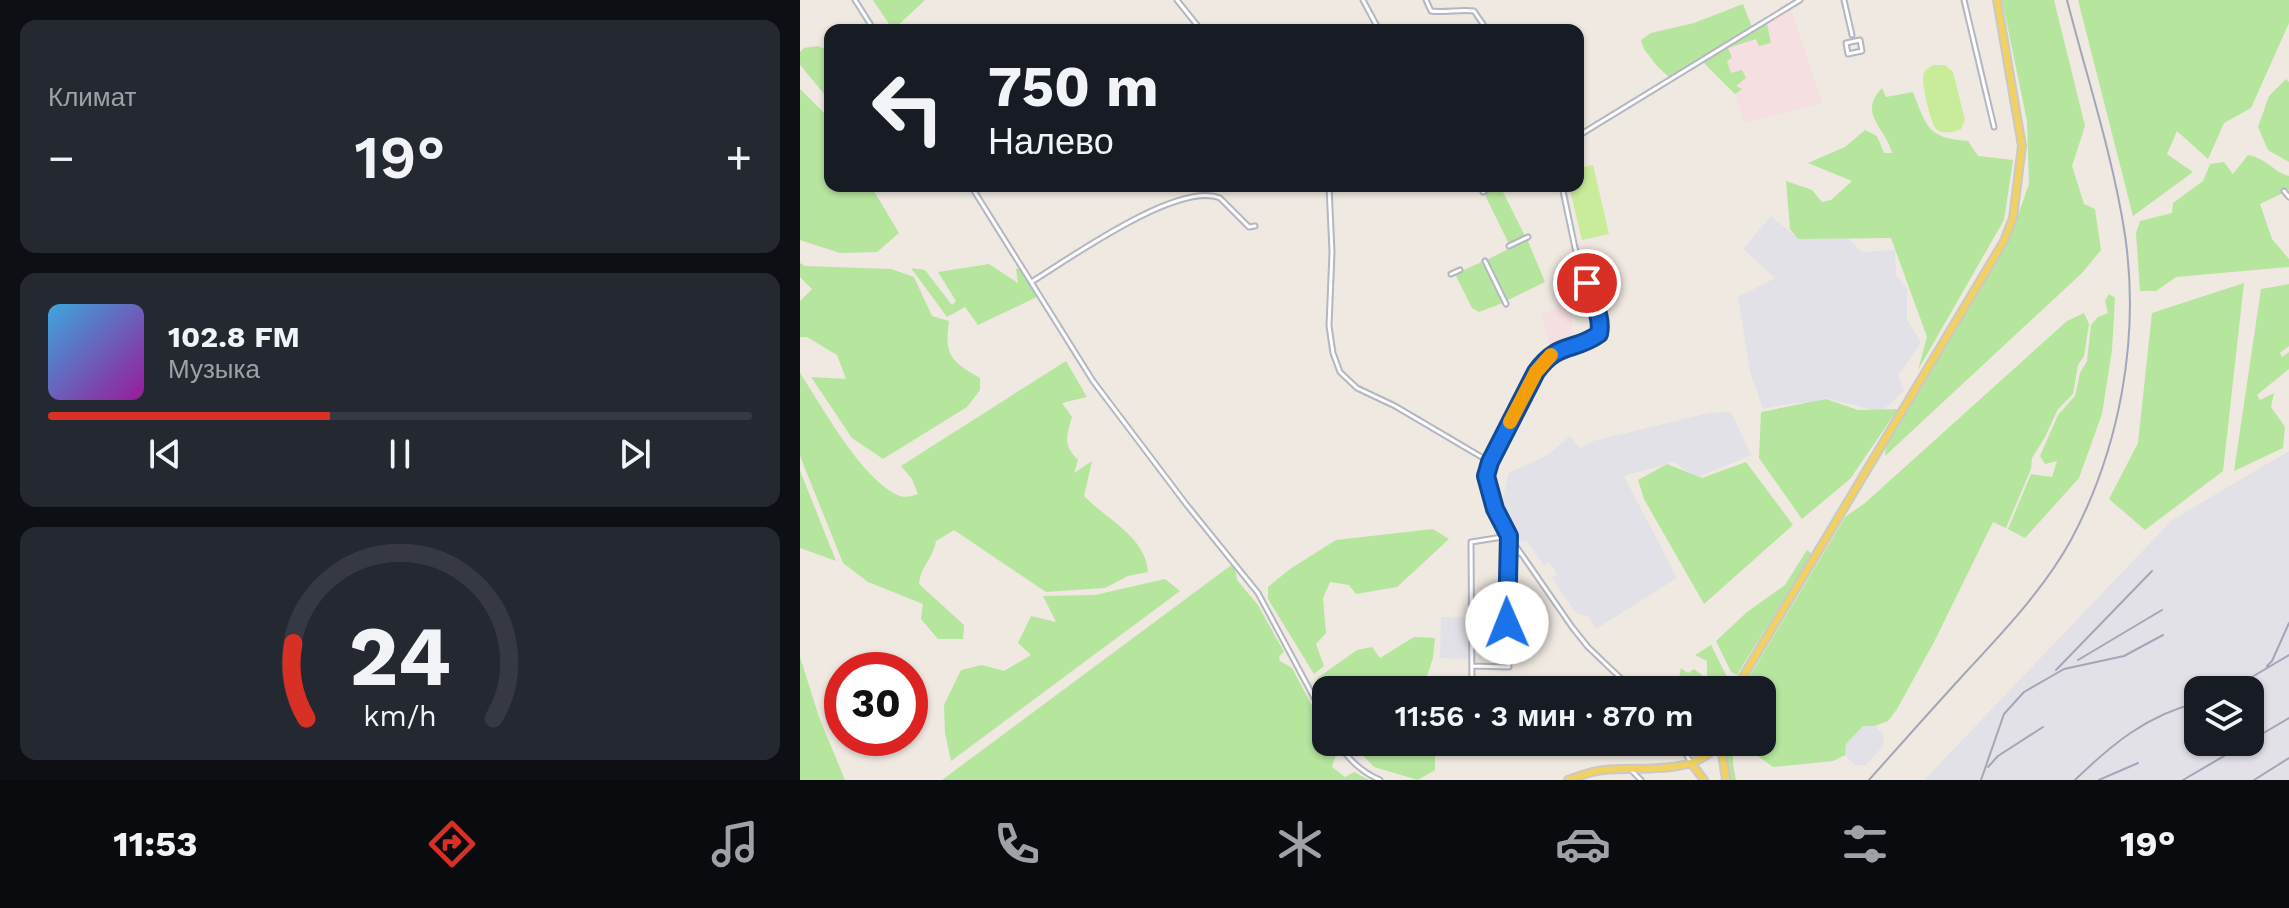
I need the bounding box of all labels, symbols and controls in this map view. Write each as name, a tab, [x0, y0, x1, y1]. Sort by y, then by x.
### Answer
text: 750 m	[988, 54, 1159, 120]
icon: left	[856, 56, 960, 160]
text: Климат	[48, 82, 137, 112]
text: Налево	[988, 121, 1114, 163]
text: 19°	[355, 122, 445, 193]
text: −	[48, 132, 75, 184]
text: +	[725, 132, 752, 184]
pin	[1553, 249, 1621, 317]
icon: arrive	[1565, 261, 1609, 305]
text: 102.8 FM	[168, 319, 300, 354]
text: Музыка	[168, 354, 260, 384]
icon: previous	[143, 432, 187, 476]
icon: pause	[378, 432, 422, 476]
icon: next	[613, 432, 657, 476]
position arrow	[1465, 581, 1549, 665]
text: 24	[349, 608, 451, 705]
speed limit sign: 30	[824, 652, 928, 756]
map controls	[2184, 676, 2264, 756]
button: layers	[2184, 676, 2264, 756]
text: 11:56 · 3 мин · 870 m	[1395, 698, 1693, 733]
text: km/h	[363, 700, 437, 734]
icon: directions	[424, 816, 480, 872]
icon: music	[707, 816, 763, 872]
icon: phone	[989, 816, 1045, 872]
icon: climate	[1272, 816, 1328, 872]
icon: car	[1555, 816, 1611, 872]
icon: filters	[1837, 816, 1893, 872]
text: 11:53	[113, 823, 198, 865]
text: 19°	[2120, 823, 2176, 865]

